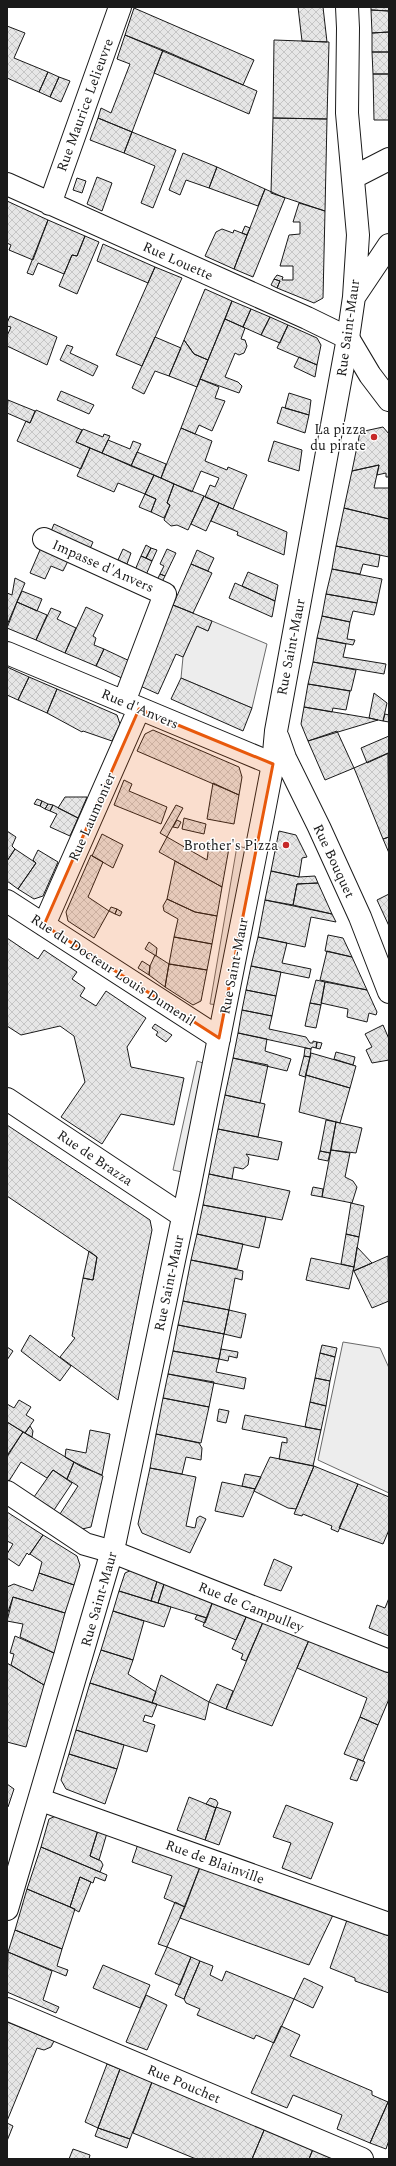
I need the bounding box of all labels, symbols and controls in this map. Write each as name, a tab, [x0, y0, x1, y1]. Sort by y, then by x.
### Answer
street label: Rue Maurice Lelieuvre	[51, 35, 119, 174]
street label: Rue Louette	[139, 236, 217, 286]
street label: Rue Saint-Maur	[331, 278, 365, 378]
place label: La pizza du pirate	[310, 419, 366, 456]
marker: La pizza du pirate	[369, 432, 379, 442]
street label: Impasse d'Anvers	[49, 534, 157, 598]
street label: Rue Saint-Maur	[271, 596, 311, 697]
street label: Rue d'Anvers	[98, 683, 182, 735]
street label: Rue Laumonier	[63, 769, 121, 865]
street label: Rue Bouquet	[308, 821, 360, 902]
place label: Brother's Pizza	[184, 835, 278, 856]
marker: Brother's Pizza	[281, 840, 291, 850]
street label: Rue du Docteur Louis Dumenil	[26, 909, 200, 1031]
street label: Rue Saint-Maur	[214, 915, 254, 1016]
street label: Rue de Brazza	[53, 1125, 137, 1191]
street label: Rue Saint-Maur	[149, 1232, 190, 1333]
street label: Rue Saint-Maur	[75, 1549, 123, 1649]
street label: Rue de Campulley	[195, 1576, 308, 1638]
street label: Rue de Blainville	[163, 1834, 268, 1890]
street label: Rue Pouchet	[144, 2059, 224, 2109]

